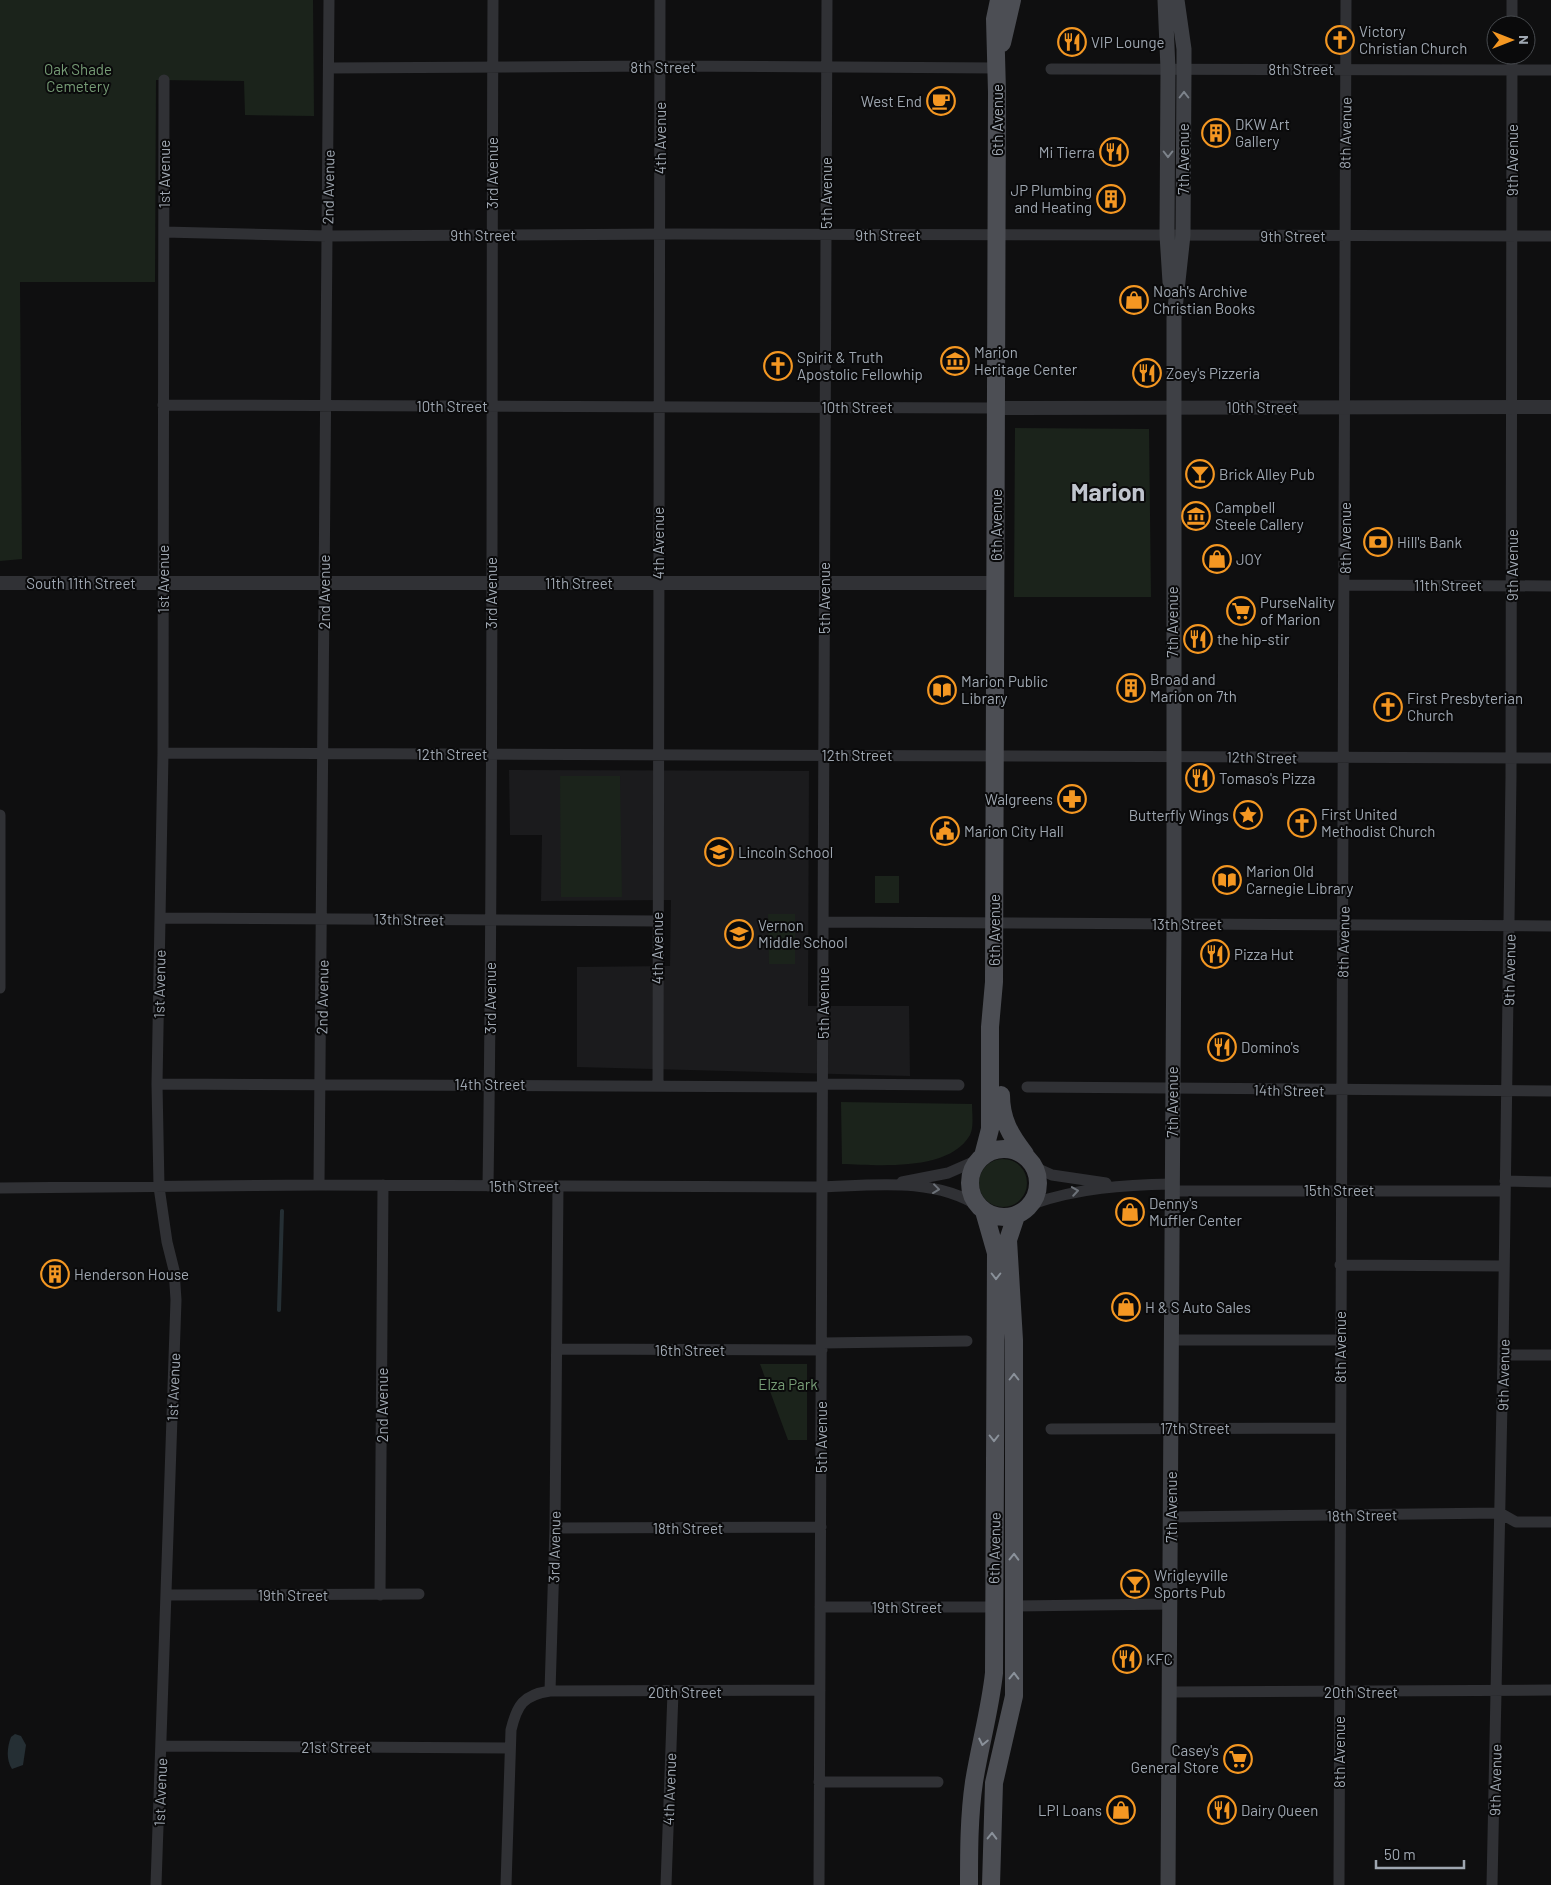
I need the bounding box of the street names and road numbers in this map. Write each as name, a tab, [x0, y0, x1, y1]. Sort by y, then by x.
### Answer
street label: 8th Street	[630, 58, 696, 76]
street label: 8th Street	[1268, 60, 1334, 78]
street label: 6th Avenue	[988, 84, 1006, 156]
street label: 8th Avenue	[1335, 97, 1355, 169]
street label: 4th Avenue	[651, 102, 669, 174]
street label: 7th Avenue	[1174, 123, 1192, 195]
street label: 9th Avenue	[1503, 124, 1521, 196]
street label: 3rd Avenue	[483, 137, 501, 209]
street label: 1st Avenue	[155, 140, 173, 208]
street label: 2nd Avenue	[318, 149, 338, 225]
street label: 5th Avenue	[817, 157, 835, 229]
street label: 9th Street	[450, 226, 516, 244]
street label: 9th Street	[855, 226, 921, 244]
street label: 9th Street	[1260, 227, 1326, 245]
street label: 10th Street	[416, 397, 488, 415]
street label: 10th Street	[821, 398, 893, 416]
street label: 10th Street	[1226, 398, 1298, 416]
street label: 6th Avenue	[987, 489, 1005, 561]
street label: 8th Avenue	[1336, 502, 1354, 574]
street label: 4th Avenue	[649, 507, 667, 579]
street label: 9th Avenue	[1503, 529, 1521, 601]
street label: 1st Avenue	[154, 545, 172, 613]
street label: 2nd Avenue	[315, 555, 333, 629]
street label: 3rd Avenue	[482, 557, 500, 629]
street label: 5th Avenue	[815, 562, 833, 634]
street label: South 11th Street	[26, 574, 136, 592]
street label: 11th Street	[545, 574, 613, 592]
street label: 11th Street	[1414, 576, 1482, 594]
street label: 7th Avenue	[1163, 586, 1181, 658]
street label: 12th Street	[417, 745, 487, 763]
street label: 12th Street	[822, 746, 892, 764]
street label: 12th Street	[1226, 747, 1298, 767]
street label: 6th Avenue	[985, 894, 1003, 966]
street label: 8th Avenue	[1333, 906, 1353, 978]
street label: 13th Street	[374, 909, 444, 929]
street label: 4th Avenue	[648, 912, 666, 984]
street label: 13th Street	[1152, 915, 1222, 933]
street label: 9th Avenue	[1499, 934, 1519, 1006]
street label: 1st Avenue	[149, 950, 169, 1018]
street label: 2nd Avenue	[312, 959, 332, 1035]
street label: 3rd Avenue	[481, 962, 499, 1034]
street label: 5th Avenue	[814, 967, 832, 1039]
street label: 7th Avenue	[1163, 1066, 1181, 1138]
street label: 14th Street	[454, 1075, 526, 1093]
street label: 14th Street	[1253, 1080, 1325, 1100]
street label: 15th Street	[489, 1177, 559, 1195]
street label: 15th Street	[1304, 1181, 1374, 1199]
street label: 8th Avenue	[1331, 1311, 1349, 1383]
street label: 9th Avenue	[1493, 1339, 1513, 1411]
street label: 16th Street	[655, 1341, 725, 1359]
street label: 1st Avenue	[163, 1352, 183, 1422]
street label: 2nd Avenue	[373, 1368, 391, 1442]
street label: 5th Avenue	[812, 1401, 830, 1473]
street label: 17th Street	[1160, 1419, 1230, 1437]
street label: 7th Avenue	[1162, 1471, 1180, 1543]
street label: 18th Street	[1327, 1505, 1397, 1525]
street label: 3rd Avenue	[544, 1511, 564, 1583]
street label: 6th Avenue	[984, 1512, 1004, 1584]
street label: 18th Street	[653, 1519, 723, 1537]
street label: 19th Street	[258, 1586, 328, 1604]
street label: 19th Street	[872, 1598, 942, 1616]
street label: 20th Street	[648, 1683, 722, 1701]
street label: 20th Street	[1324, 1683, 1398, 1701]
street label: 8th Avenue	[1330, 1716, 1348, 1788]
street label: 21st Street	[301, 1738, 371, 1756]
street label: 9th Avenue	[1485, 1744, 1505, 1816]
street label: 4th Avenue	[659, 1752, 679, 1826]
street label: 1st Avenue	[150, 1757, 170, 1827]

